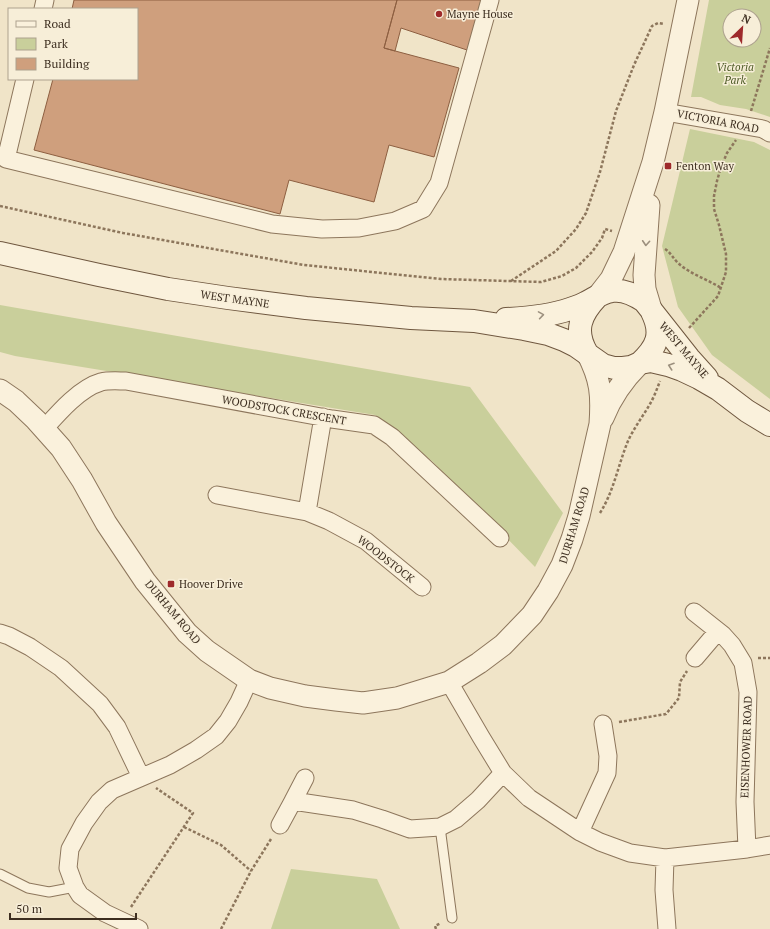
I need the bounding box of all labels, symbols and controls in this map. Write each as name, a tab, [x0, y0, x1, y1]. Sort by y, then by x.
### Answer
place label: Mayne House	[447, 7, 514, 21]
legend	[8, 8, 138, 80]
north arrow	[722, 8, 762, 48]
marker: Mayne House	[434, 9, 444, 19]
text: N	[739, 11, 754, 27]
text: Road	[44, 16, 71, 31]
text: Park	[44, 36, 69, 51]
text: Building	[44, 56, 90, 71]
park label: Victoria Park	[716, 60, 754, 87]
street label: VICTORIA ROAD	[676, 106, 760, 136]
place label: Fenton Way	[676, 159, 735, 173]
marker: Fenton Way	[663, 161, 673, 171]
one-way arrow	[641, 240, 650, 246]
street label: WEST MAYNE	[200, 287, 270, 311]
one-way arrow	[538, 311, 544, 320]
street label: WEST MAYNE	[656, 319, 712, 381]
one-way arrow	[667, 362, 674, 371]
street label: WOODSTOCK CRESCENT	[221, 392, 348, 428]
street label: DURHAM ROAD	[556, 485, 592, 565]
street label: WOODSTOCK	[355, 532, 418, 586]
street label: DURHAM ROAD	[142, 577, 204, 647]
place label: Hoover Drive	[179, 577, 243, 591]
marker: Hoover Drive	[166, 579, 176, 589]
street label: EISENHOWER ROAD	[737, 695, 755, 798]
scale bar	[10, 895, 136, 921]
text: 50 m	[16, 901, 43, 916]

